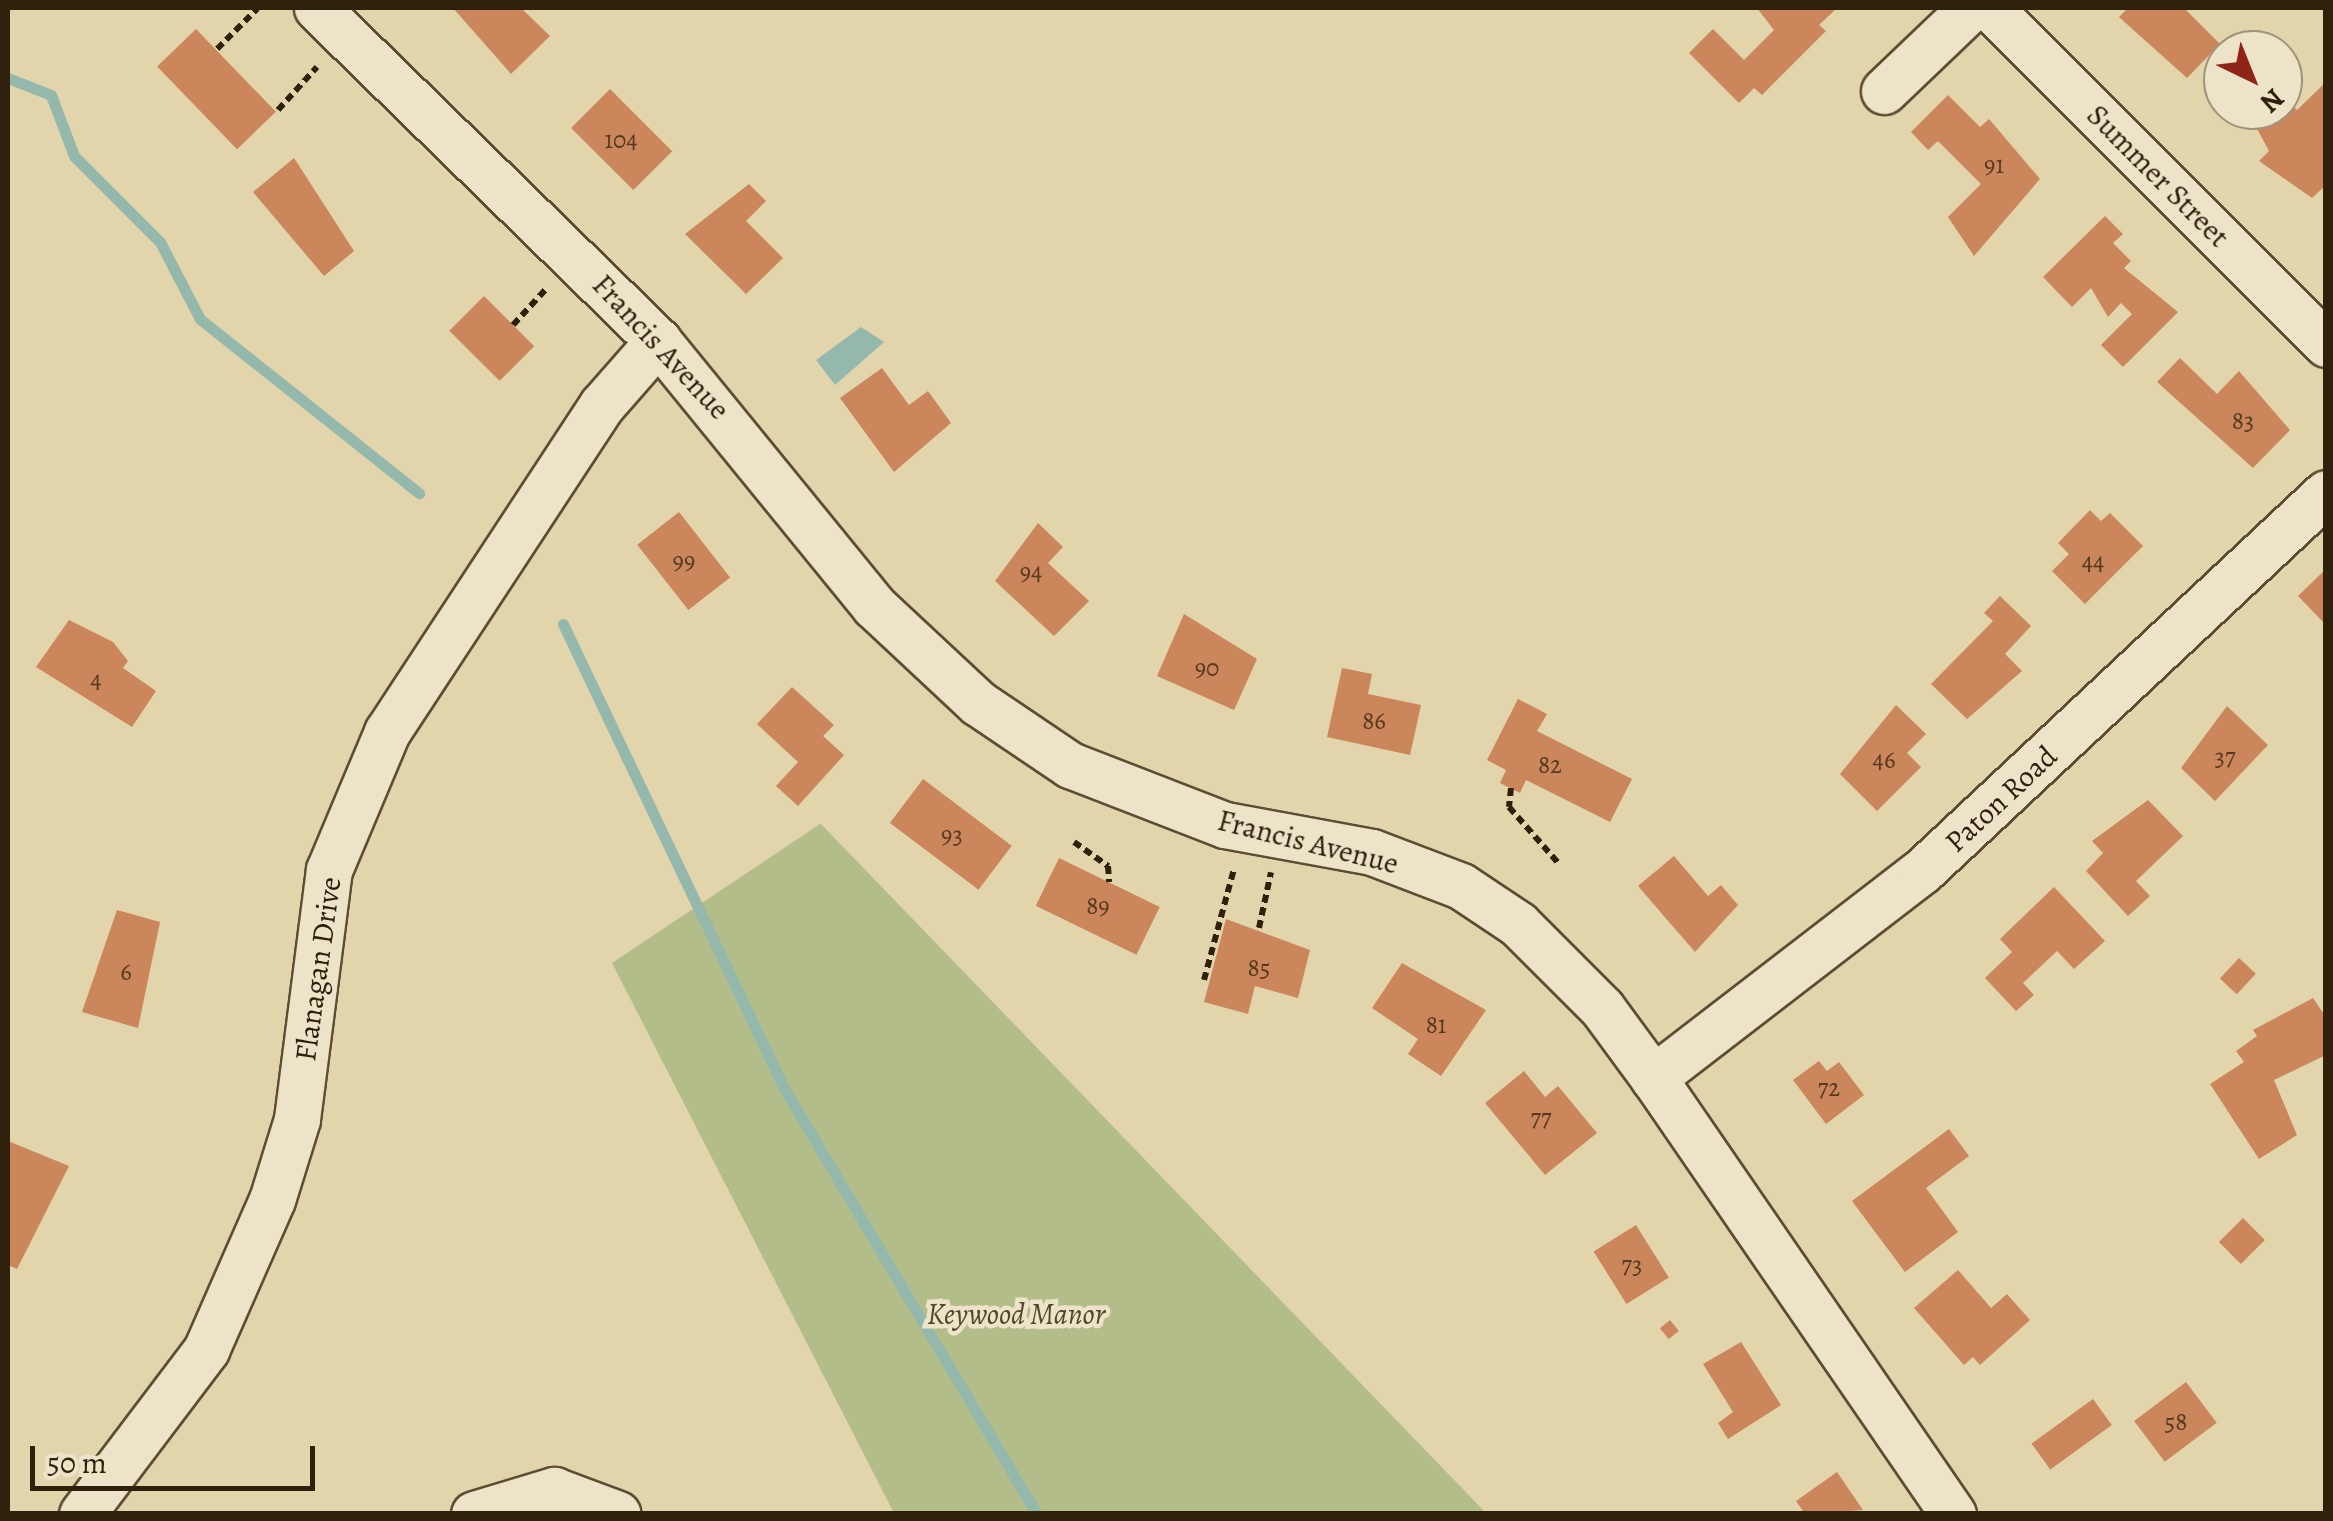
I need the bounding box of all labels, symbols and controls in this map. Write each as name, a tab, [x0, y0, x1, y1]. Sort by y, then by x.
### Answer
north arrow	[2203, 30, 2303, 130]
text: N	[2252, 80, 2293, 121]
street label: Summer Street	[2079, 97, 2237, 255]
house number: 104	[604, 125, 638, 155]
house number: 91	[1984, 150, 2004, 180]
street label: Francis Avenue	[585, 267, 737, 427]
house number: 83	[2232, 406, 2254, 436]
house number: 99	[673, 546, 695, 576]
house number: 44	[2082, 547, 2104, 577]
house number: 94	[1020, 557, 1042, 587]
house number: 90	[1195, 653, 1219, 683]
house number: 4	[90, 665, 102, 695]
house number: 86	[1362, 706, 1386, 736]
street label: Paton Road	[1938, 738, 2064, 860]
house number: 37	[2215, 742, 2235, 772]
house number: 46	[1873, 745, 1895, 775]
house number: 82	[1538, 750, 1562, 780]
street label: Francis Avenue	[1214, 802, 1402, 882]
house number: 93	[941, 820, 963, 850]
street label: Flanagan Drive	[287, 875, 349, 1063]
house number: 89	[1086, 891, 1110, 921]
house number: 85	[1248, 953, 1270, 983]
house number: 6	[120, 957, 132, 987]
house number: 81	[1426, 1010, 1446, 1040]
house number: 72	[1818, 1073, 1840, 1103]
house number: 77	[1531, 1103, 1551, 1133]
house number: 73	[1622, 1250, 1642, 1280]
park label: Keywood Manor	[927, 1296, 1105, 1332]
house number: 58	[2165, 1407, 2187, 1437]
scale bar	[35, 1426, 320, 1488]
text: 50 m	[47, 1443, 107, 1483]

